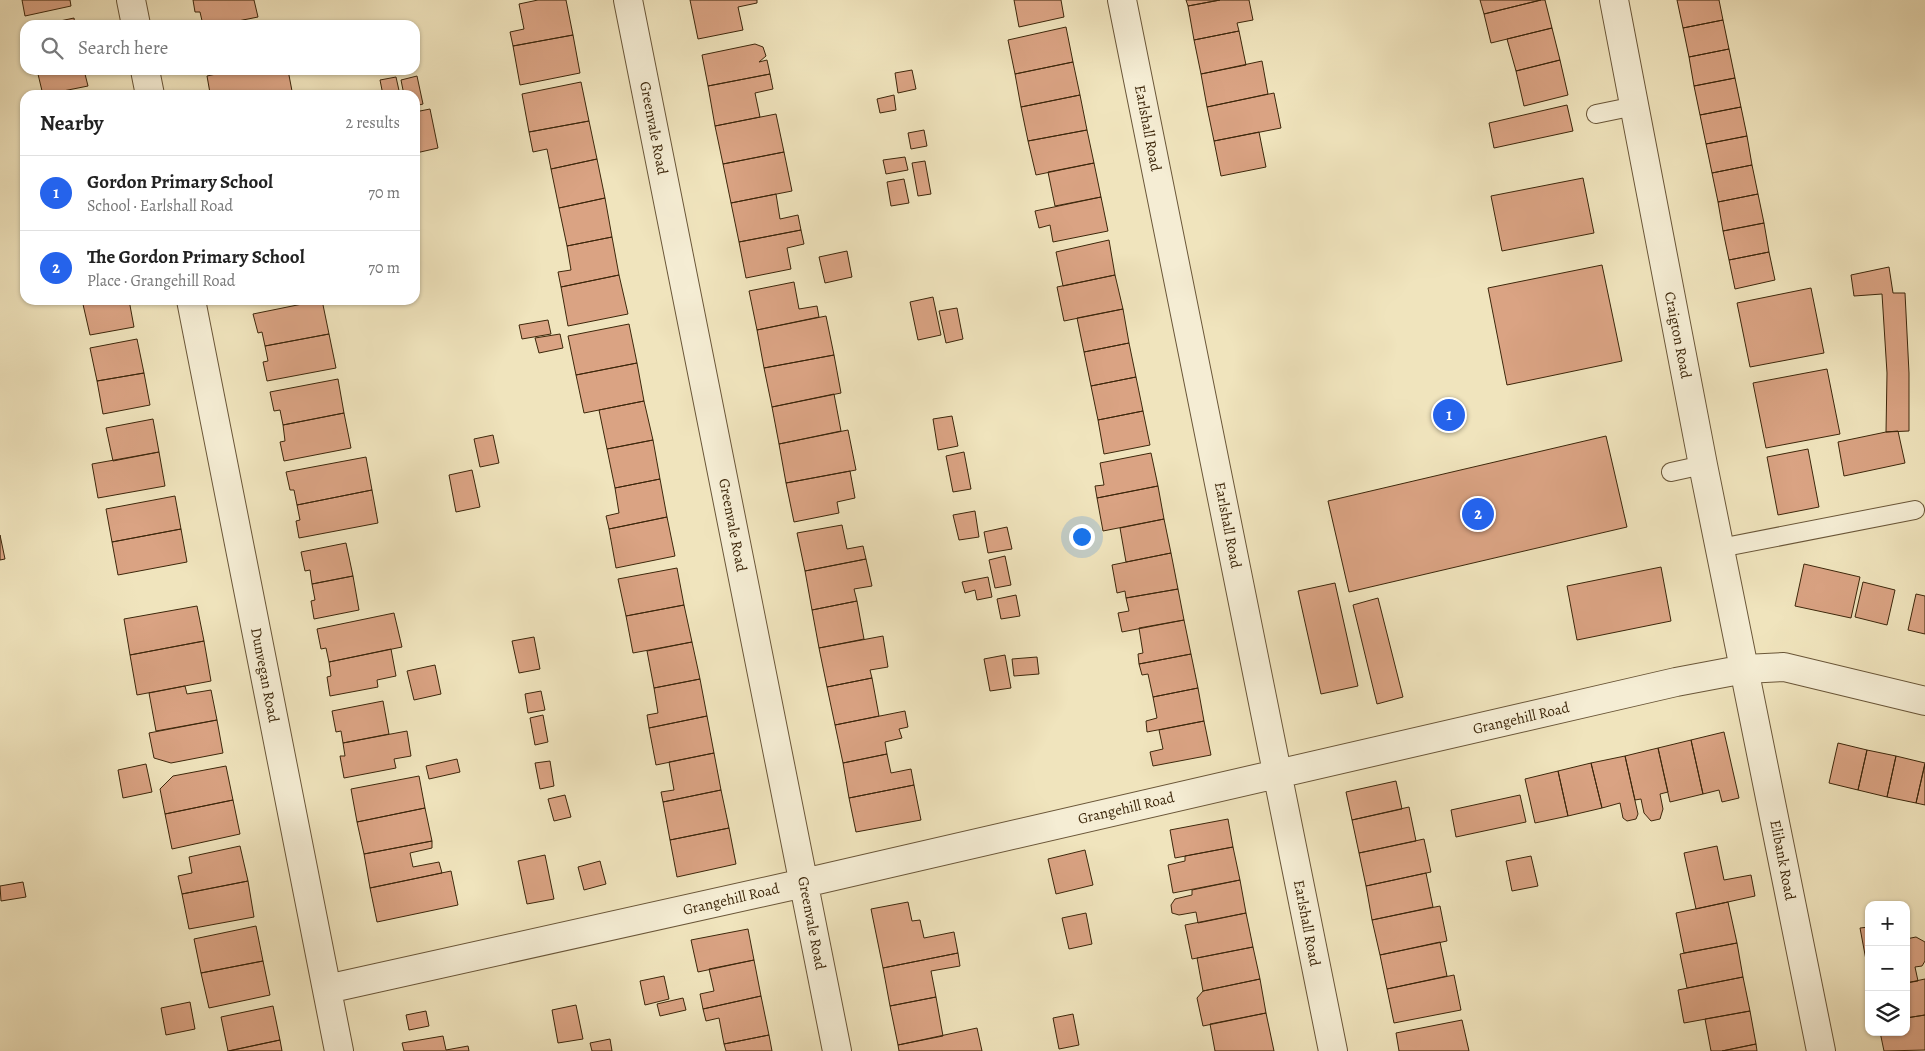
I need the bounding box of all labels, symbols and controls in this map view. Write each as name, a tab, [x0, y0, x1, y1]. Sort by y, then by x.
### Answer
search box	[20, 20, 420, 75]
icon: search	[38, 34, 66, 62]
text: Search here	[78, 35, 168, 61]
street label: Greenvale Road	[635, 80, 673, 177]
street label: Earlshall Road	[1130, 83, 1166, 174]
text: Nearby	[40, 109, 103, 137]
text: 2 results	[345, 112, 400, 134]
text: Gordon Primary School	[87, 169, 273, 195]
text: 1	[53, 182, 59, 204]
text: 70 m	[368, 182, 400, 204]
text: School · Earlshall Road	[87, 195, 233, 217]
text: The Gordon Primary School	[87, 244, 305, 270]
text: 2	[52, 257, 60, 279]
text: 70 m	[368, 257, 400, 279]
text: Place · Grangehill Road	[87, 270, 235, 292]
street label: Craigton Road	[1660, 290, 1696, 381]
pin: 1	[1433, 396, 1465, 434]
street label: Greenvale Road	[714, 477, 752, 574]
street label: Earlshall Road	[1210, 480, 1246, 571]
pin: 2	[1462, 495, 1494, 533]
your location	[1069, 524, 1095, 550]
street label: Dunvegan Road	[246, 626, 284, 725]
street label: Grangehill Road	[1471, 697, 1572, 739]
street label: Grangehill Road	[1076, 787, 1177, 829]
street label: Elibank Road	[1765, 818, 1801, 903]
street label: Greenvale Road	[793, 875, 831, 972]
street label: Grangehill Road	[681, 878, 782, 920]
street label: Earlshall Road	[1289, 878, 1325, 969]
map controls	[1865, 901, 1910, 1036]
button: +	[1865, 901, 1910, 946]
button: −	[1865, 946, 1910, 991]
button: layers	[1865, 991, 1910, 1036]

